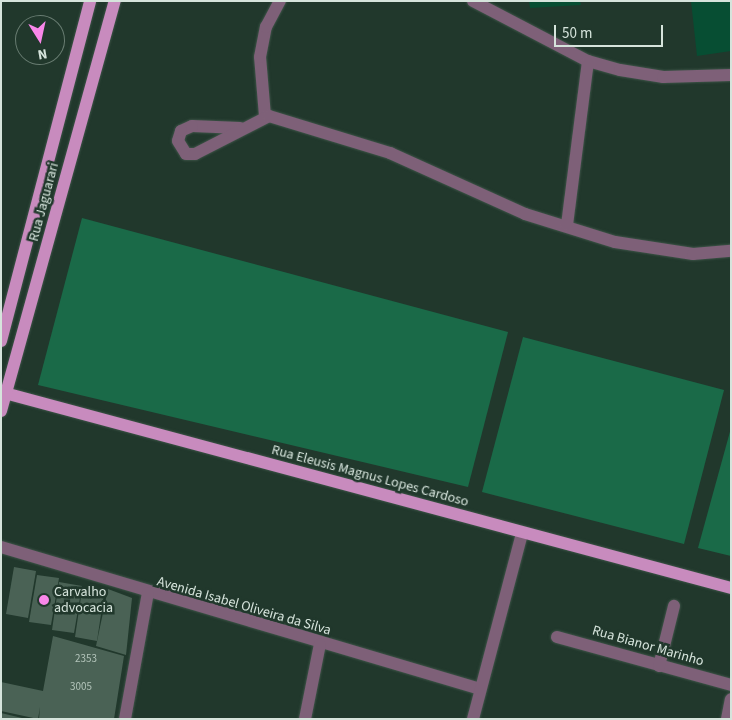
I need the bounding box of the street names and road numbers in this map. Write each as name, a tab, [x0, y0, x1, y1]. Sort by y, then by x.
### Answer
street label: Rua Jaguarari	[25, 161, 63, 243]
street label: Rua Eleusis Magnus Lopes Cardoso	[270, 442, 470, 510]
street label: Avenida Isabel Oliveira da Silva	[155, 573, 333, 639]
street label: Rua Bianor Marinho	[590, 622, 706, 670]

